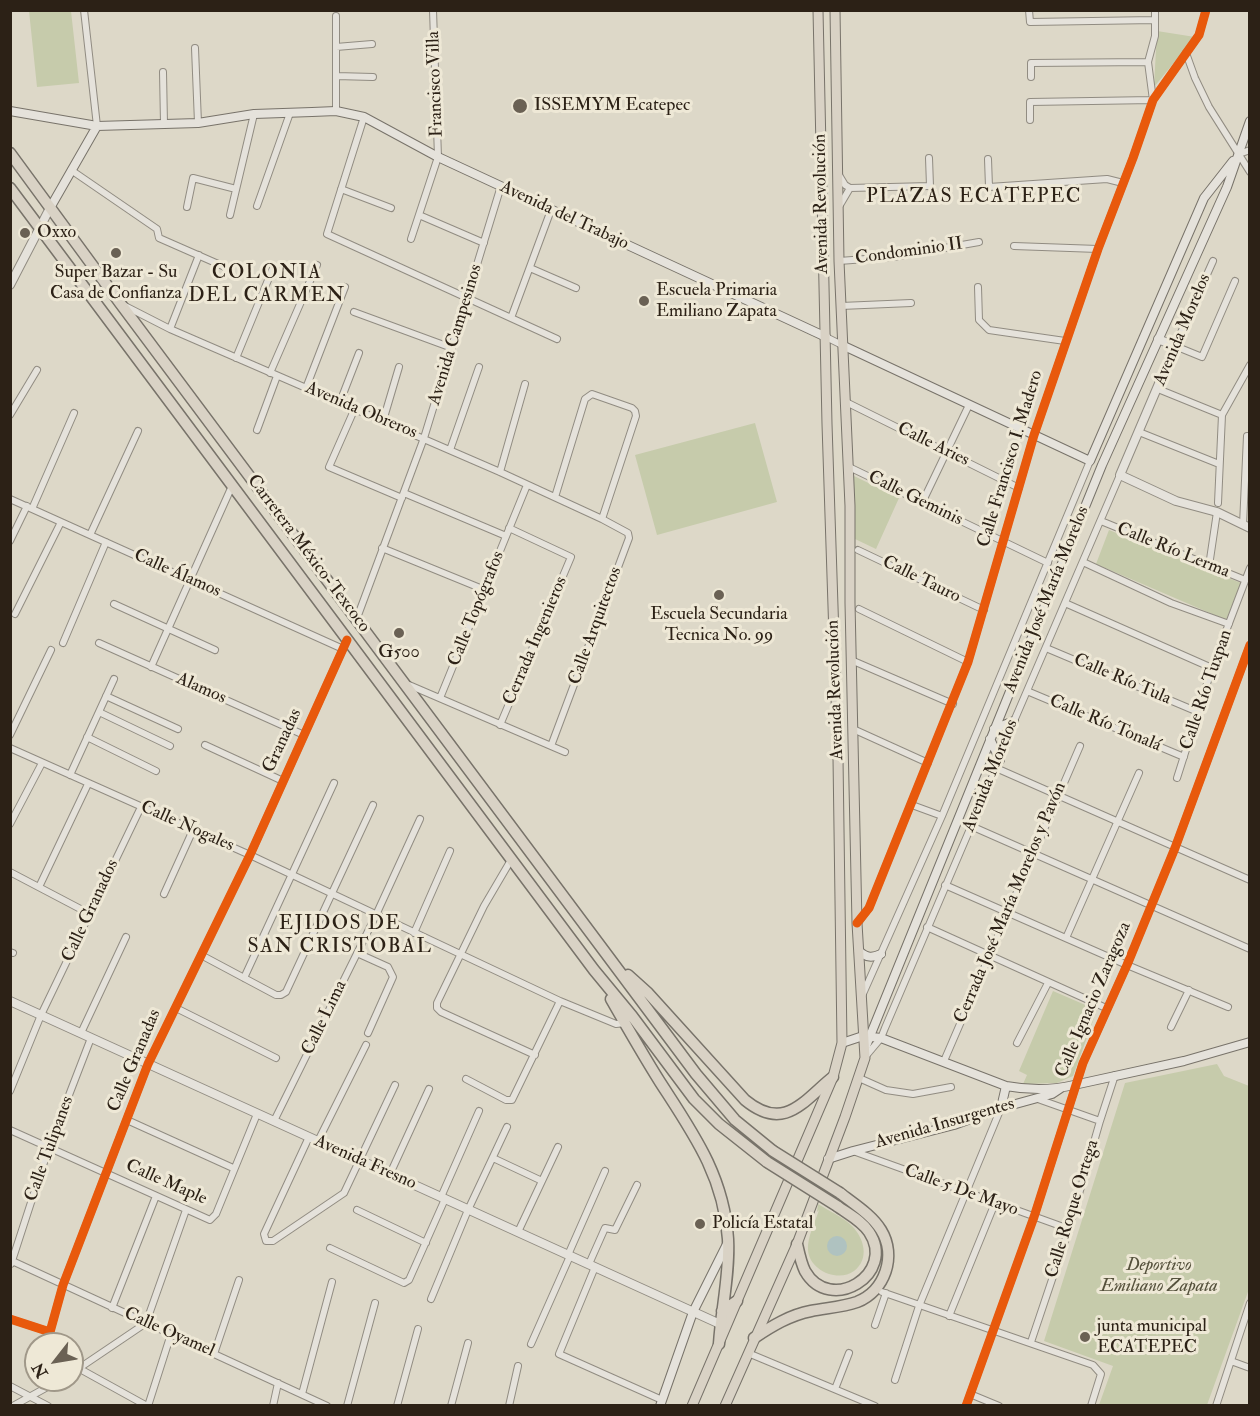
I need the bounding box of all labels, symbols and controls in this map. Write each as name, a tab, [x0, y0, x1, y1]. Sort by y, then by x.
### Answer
street label: Francisco Villa	[423, 31, 449, 137]
place label: ISSEMYM Ecatepec	[534, 95, 690, 117]
marker: ISSEMYM Ecatepec	[511, 97, 529, 115]
street label: Avenida Revolución	[810, 134, 834, 274]
street label: Avenida del Trabajo	[496, 177, 632, 255]
district label: PLAZAS ECATEPEC	[866, 186, 1082, 210]
place label: Oxxo	[37, 222, 76, 244]
marker: Oxxo	[18, 226, 32, 240]
street label: Condominio II	[854, 234, 964, 270]
marker: Super Bazar - Su Casa de Confianza	[109, 246, 123, 260]
place label: Super Bazar - Su Casa de Confianza	[50, 262, 182, 304]
district label: COLONIA DEL CARMEN	[188, 262, 346, 309]
street label: Avenida Campesinos	[424, 262, 488, 408]
street label: Avenida Morelos	[1150, 271, 1216, 389]
place label: Escuela Primaria Emiliano Zapata	[656, 280, 777, 322]
marker: Escuela Primaria Emiliano Zapata	[637, 294, 651, 308]
street label: Calle Francisco I. Madero	[974, 368, 1048, 550]
street label: Avenida Obreros	[302, 378, 420, 444]
street label: Calle Aries	[893, 418, 973, 472]
street label: Calle Geminis	[864, 467, 966, 531]
street label: Carretera México-Texcoco	[242, 471, 374, 637]
street label: Avenida José María Morelos	[1000, 503, 1094, 697]
street label: Calle Río Lerma	[1113, 519, 1233, 583]
street label: Calle Álamos	[130, 545, 224, 603]
street label: Calle Topógrafos	[444, 548, 510, 670]
street label: Calle Tauro	[878, 552, 964, 608]
street label: Calle Arquitectos	[565, 564, 627, 688]
street label: Cerrada Ingenieros	[499, 573, 573, 709]
marker: Escuela Secundaria Tecnica No. 99	[712, 588, 726, 602]
place label: Escuela Secundaria Tecnica No. 99	[650, 604, 788, 646]
street label: Avenida Revolución	[823, 619, 849, 761]
marker: G500	[392, 626, 406, 640]
street label: Calle Río Tuxpan	[1176, 627, 1238, 753]
place label: G500	[378, 642, 420, 664]
street label: Calle Río Tula	[1070, 650, 1174, 710]
street label: Alamos	[173, 669, 229, 709]
street label: Calle Río Tonalá	[1046, 691, 1164, 757]
street label: Granadas	[259, 705, 307, 777]
street label: Avenida Morelos	[959, 717, 1023, 835]
street label: Cerrada José María Morelos y Pavón	[950, 779, 1072, 1027]
street label: Calle Nogales	[137, 797, 237, 857]
street label: Calle Granados	[58, 856, 124, 966]
district label: EJIDOS DE SAN CRISTOBAL	[248, 913, 432, 960]
street label: Calle Ignacio Zaragoza	[1051, 919, 1137, 1081]
street label: Calle Lima	[298, 977, 352, 1059]
street label: Calle Granadas	[104, 1006, 166, 1116]
street label: Calle Tulipanes	[21, 1093, 79, 1205]
street label: Avenida Insurgentes	[873, 1094, 1017, 1154]
street label: Avenida Fresno	[311, 1131, 419, 1195]
street label: Calle Roque Ortega	[1042, 1137, 1104, 1281]
street label: Calle Maple	[122, 1155, 210, 1211]
street label: Calle 5 De Mayo	[901, 1160, 1021, 1222]
place label: Policía Estatal	[712, 1213, 813, 1235]
marker: Policía Estatal	[693, 1217, 707, 1231]
park label: Deportivo Emiliano Zapata	[1100, 1255, 1218, 1298]
street label: Calle Oyamel	[120, 1303, 218, 1363]
place label: junta municipal ECATEPEC	[1097, 1316, 1207, 1358]
marker: junta municipal ECATEPEC	[1078, 1330, 1092, 1344]
north arrow	[24, 1332, 84, 1392]
text: N	[28, 1359, 53, 1382]

